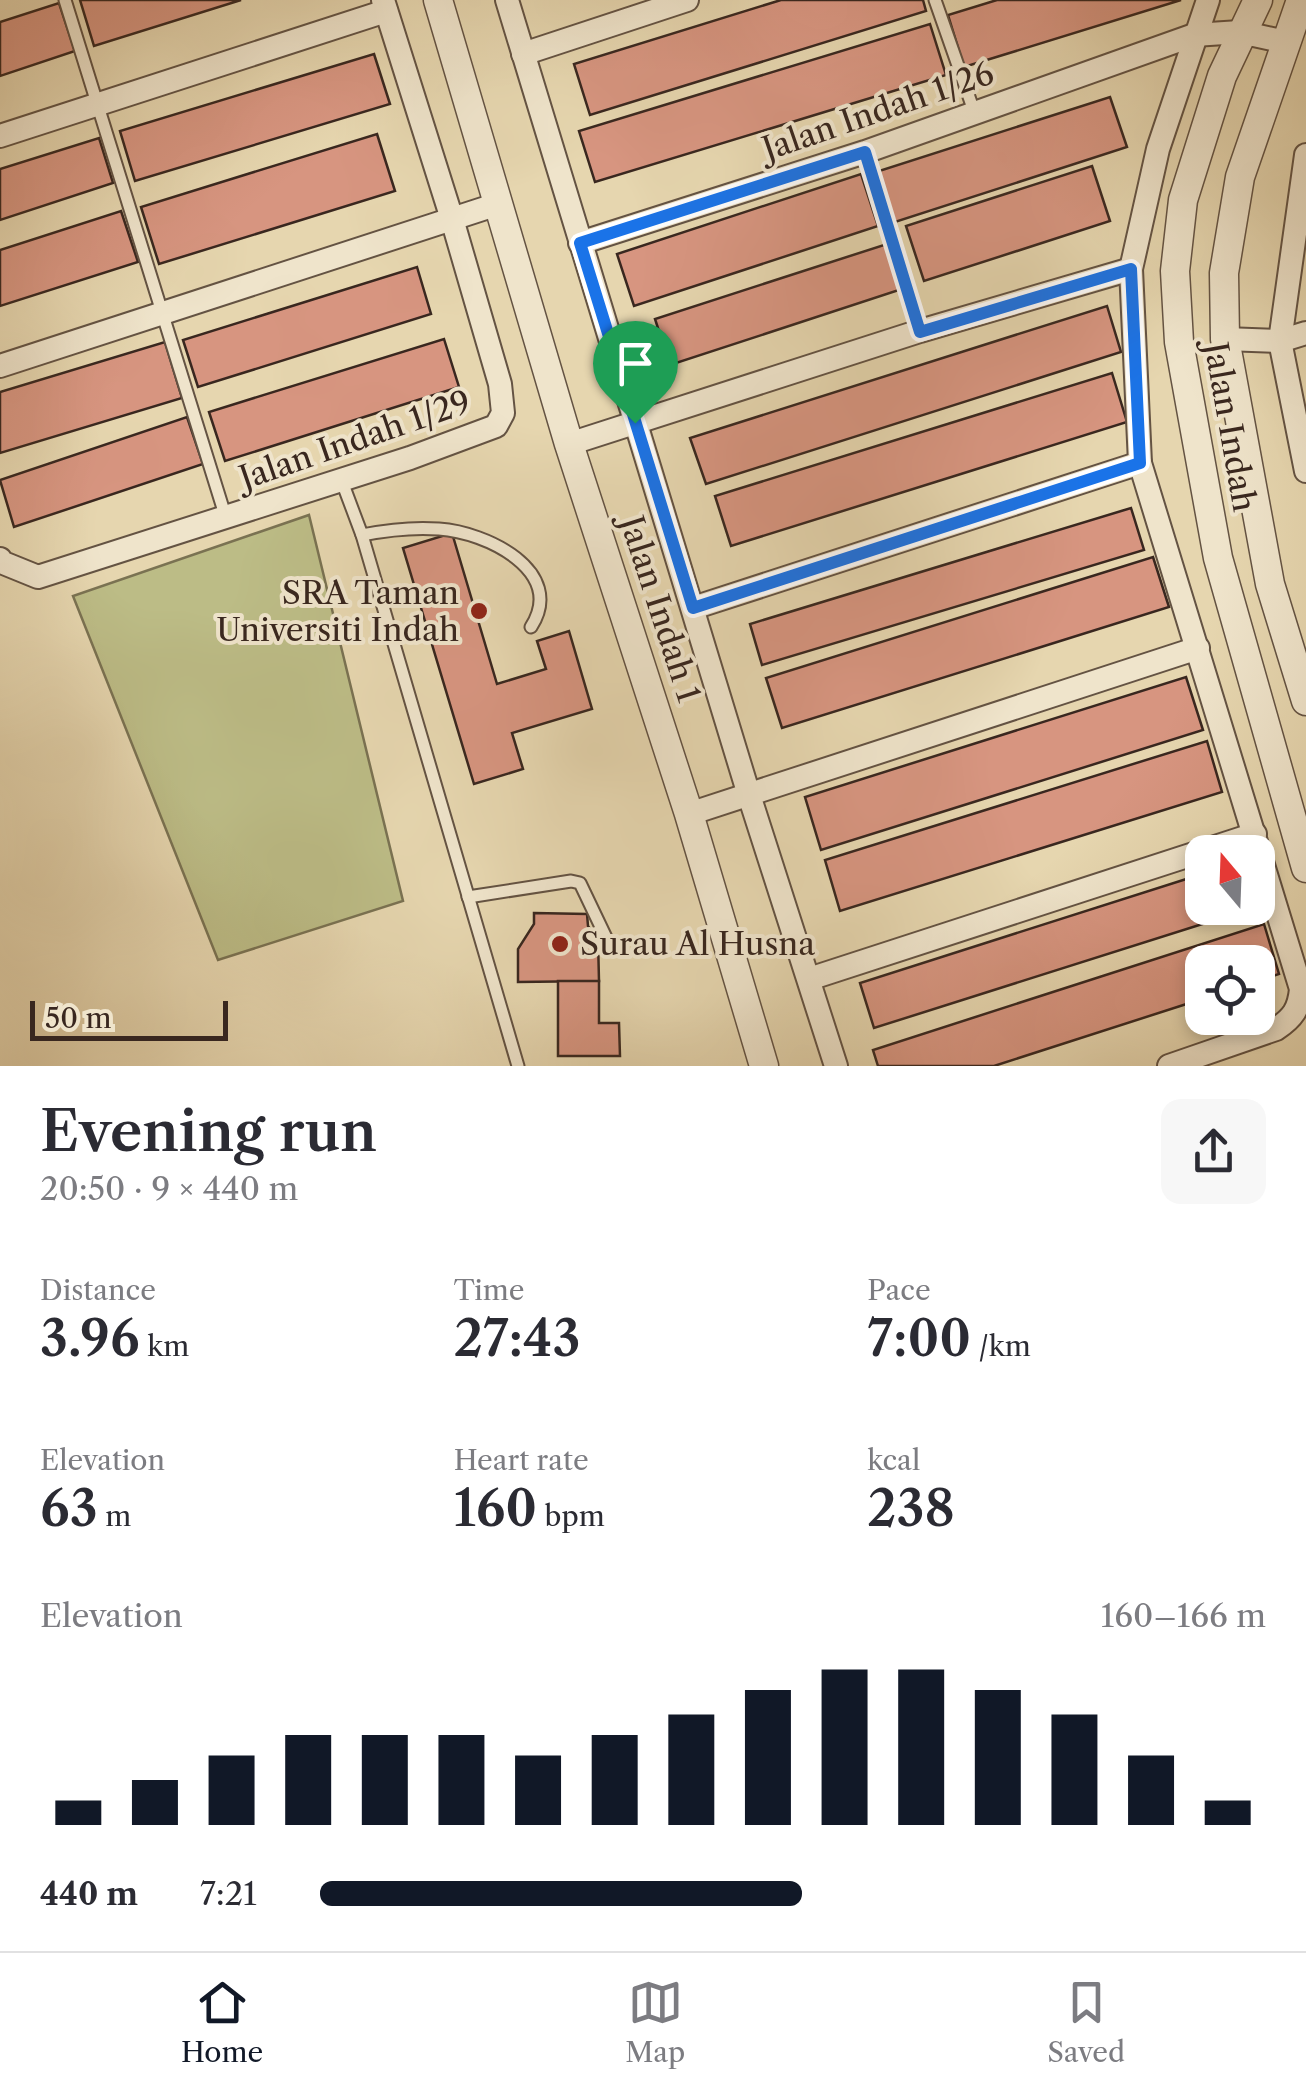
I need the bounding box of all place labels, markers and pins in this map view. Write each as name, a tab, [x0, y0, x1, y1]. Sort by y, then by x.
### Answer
pin	[593, 321, 678, 424]
place label: SRA Taman Universiti Indah	[216, 573, 459, 649]
marker: SRA Taman Universiti Indah	[468, 600, 490, 622]
place label: Surau Al Husna	[580, 924, 815, 963]
marker: Surau Al Husna	[549, 933, 571, 955]

